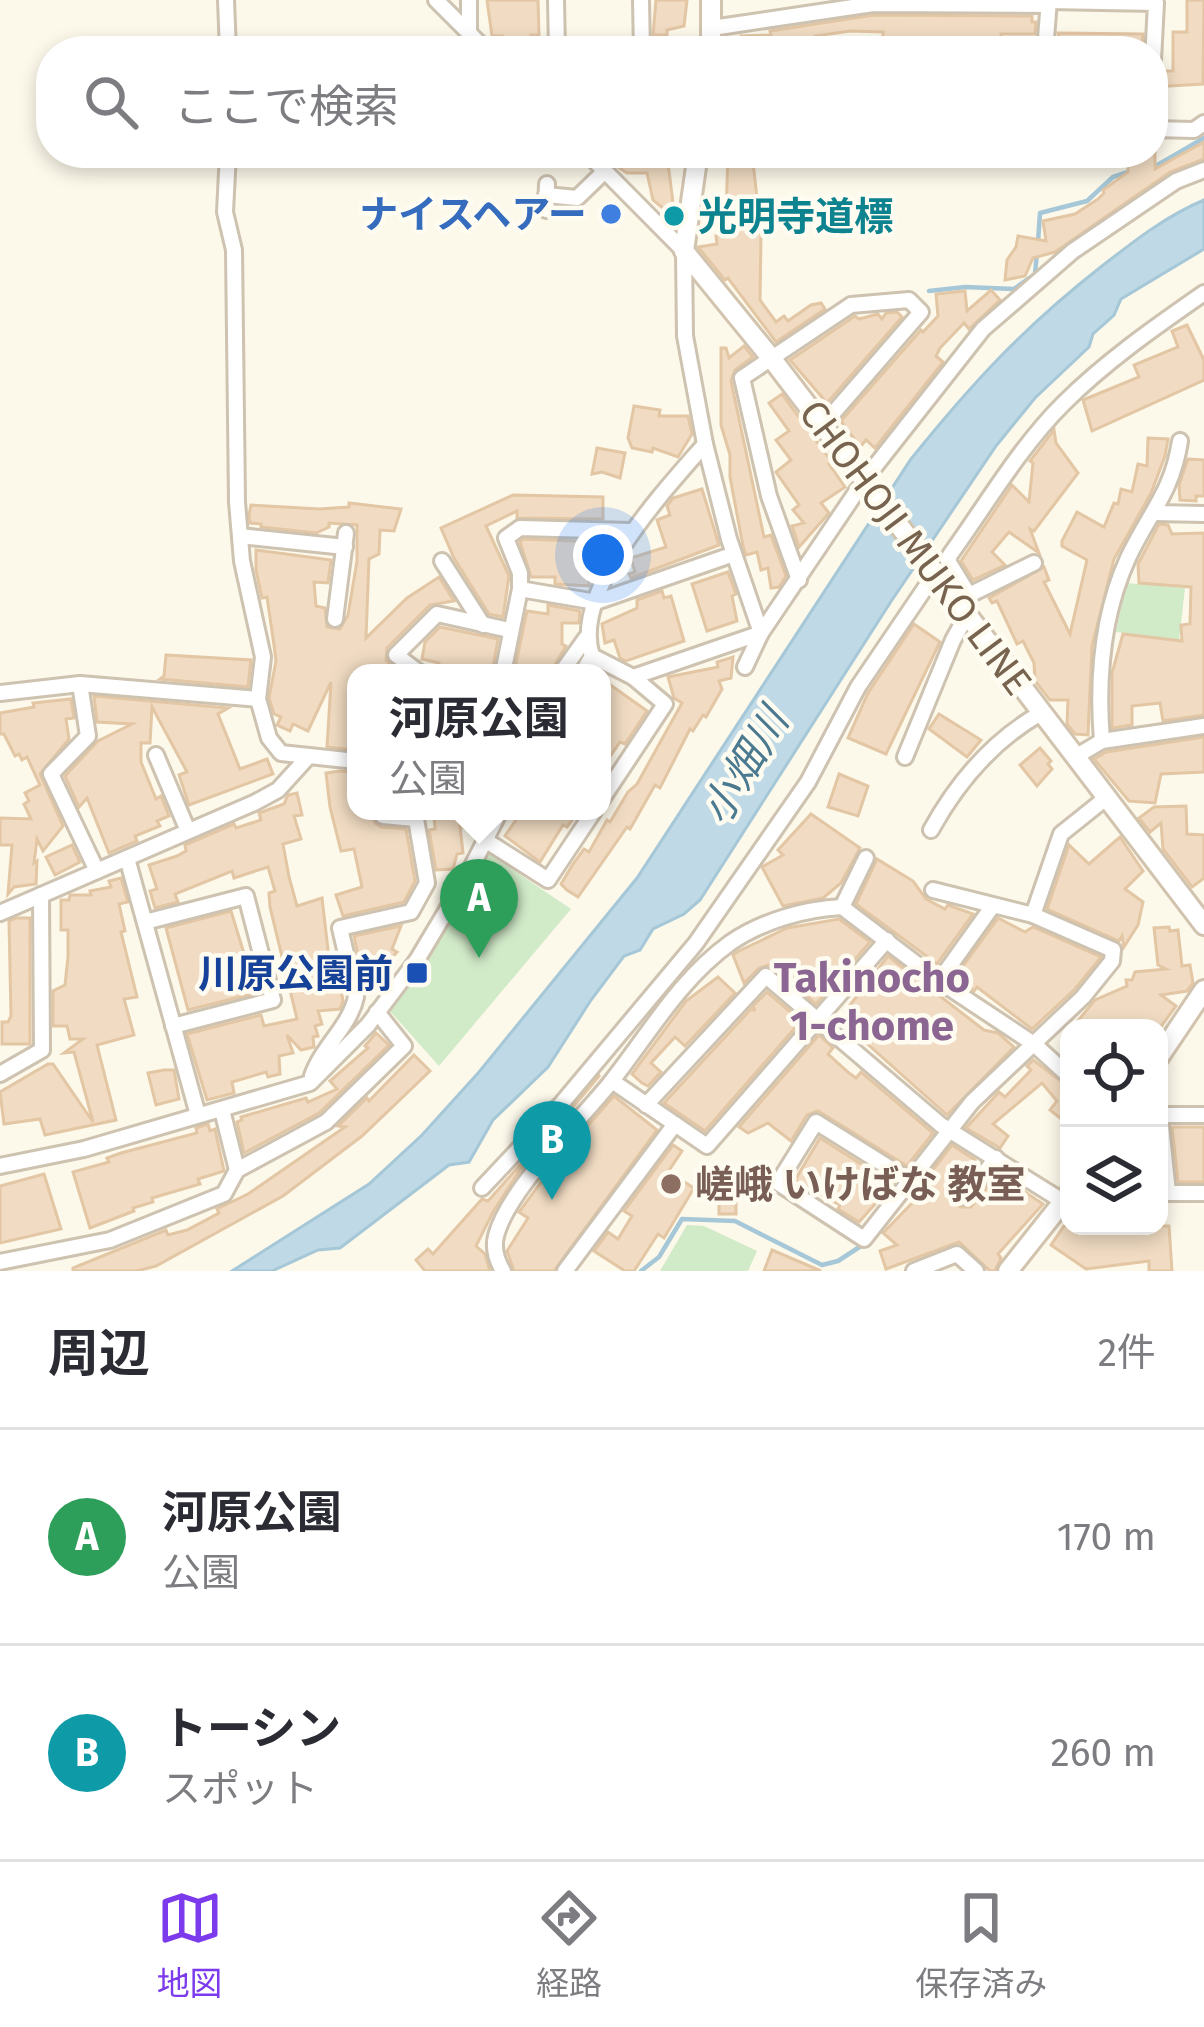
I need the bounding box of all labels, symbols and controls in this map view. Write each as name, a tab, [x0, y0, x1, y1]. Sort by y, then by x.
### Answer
search box	[36, 36, 1168, 168]
icon: search	[78, 69, 144, 135]
text: ここで検索	[174, 80, 399, 134]
place label: ナイスヘアー	[359, 192, 587, 238]
place label: 光明寺道標	[698, 194, 893, 240]
marker: ナイスヘアー	[598, 201, 624, 227]
marker: 光明寺道標	[661, 203, 687, 229]
street label: CHOHOJI MUKO LINE	[790, 391, 1041, 704]
your location	[573, 525, 633, 585]
popup	[347, 664, 611, 820]
text: 河原公園	[389, 692, 569, 746]
water label: 小畑川	[691, 696, 801, 833]
text: 公園	[389, 756, 467, 802]
pin: A	[440, 859, 518, 958]
place label: 川原公園前	[198, 951, 393, 997]
district label: Takinocho 1-chome	[774, 953, 970, 1051]
marker: 川原公園前	[404, 960, 430, 986]
map controls	[1060, 1019, 1168, 1235]
button: locate	[1060, 1019, 1168, 1127]
pin: B	[513, 1101, 591, 1200]
button: layers	[1060, 1127, 1168, 1235]
place label: 嵯峨 いけばな 教室	[695, 1162, 1026, 1208]
marker: 嵯峨 いけばな 教室	[658, 1171, 684, 1197]
text: 周辺	[48, 1323, 150, 1385]
text: 2件	[1098, 1330, 1156, 1376]
text: 河原公園	[162, 1486, 342, 1540]
text: A	[75, 1514, 99, 1560]
text: 170 m	[1057, 1514, 1156, 1560]
text: 公園	[162, 1550, 240, 1596]
text: トーシン	[162, 1702, 341, 1756]
text: B	[75, 1730, 99, 1776]
text: 260 m	[1050, 1730, 1156, 1776]
text: スポット	[162, 1766, 318, 1812]
tab: 地図	[157, 1885, 223, 2005]
tab: 経路	[536, 1885, 602, 2005]
tab: 保存済み	[915, 1885, 1047, 2005]

